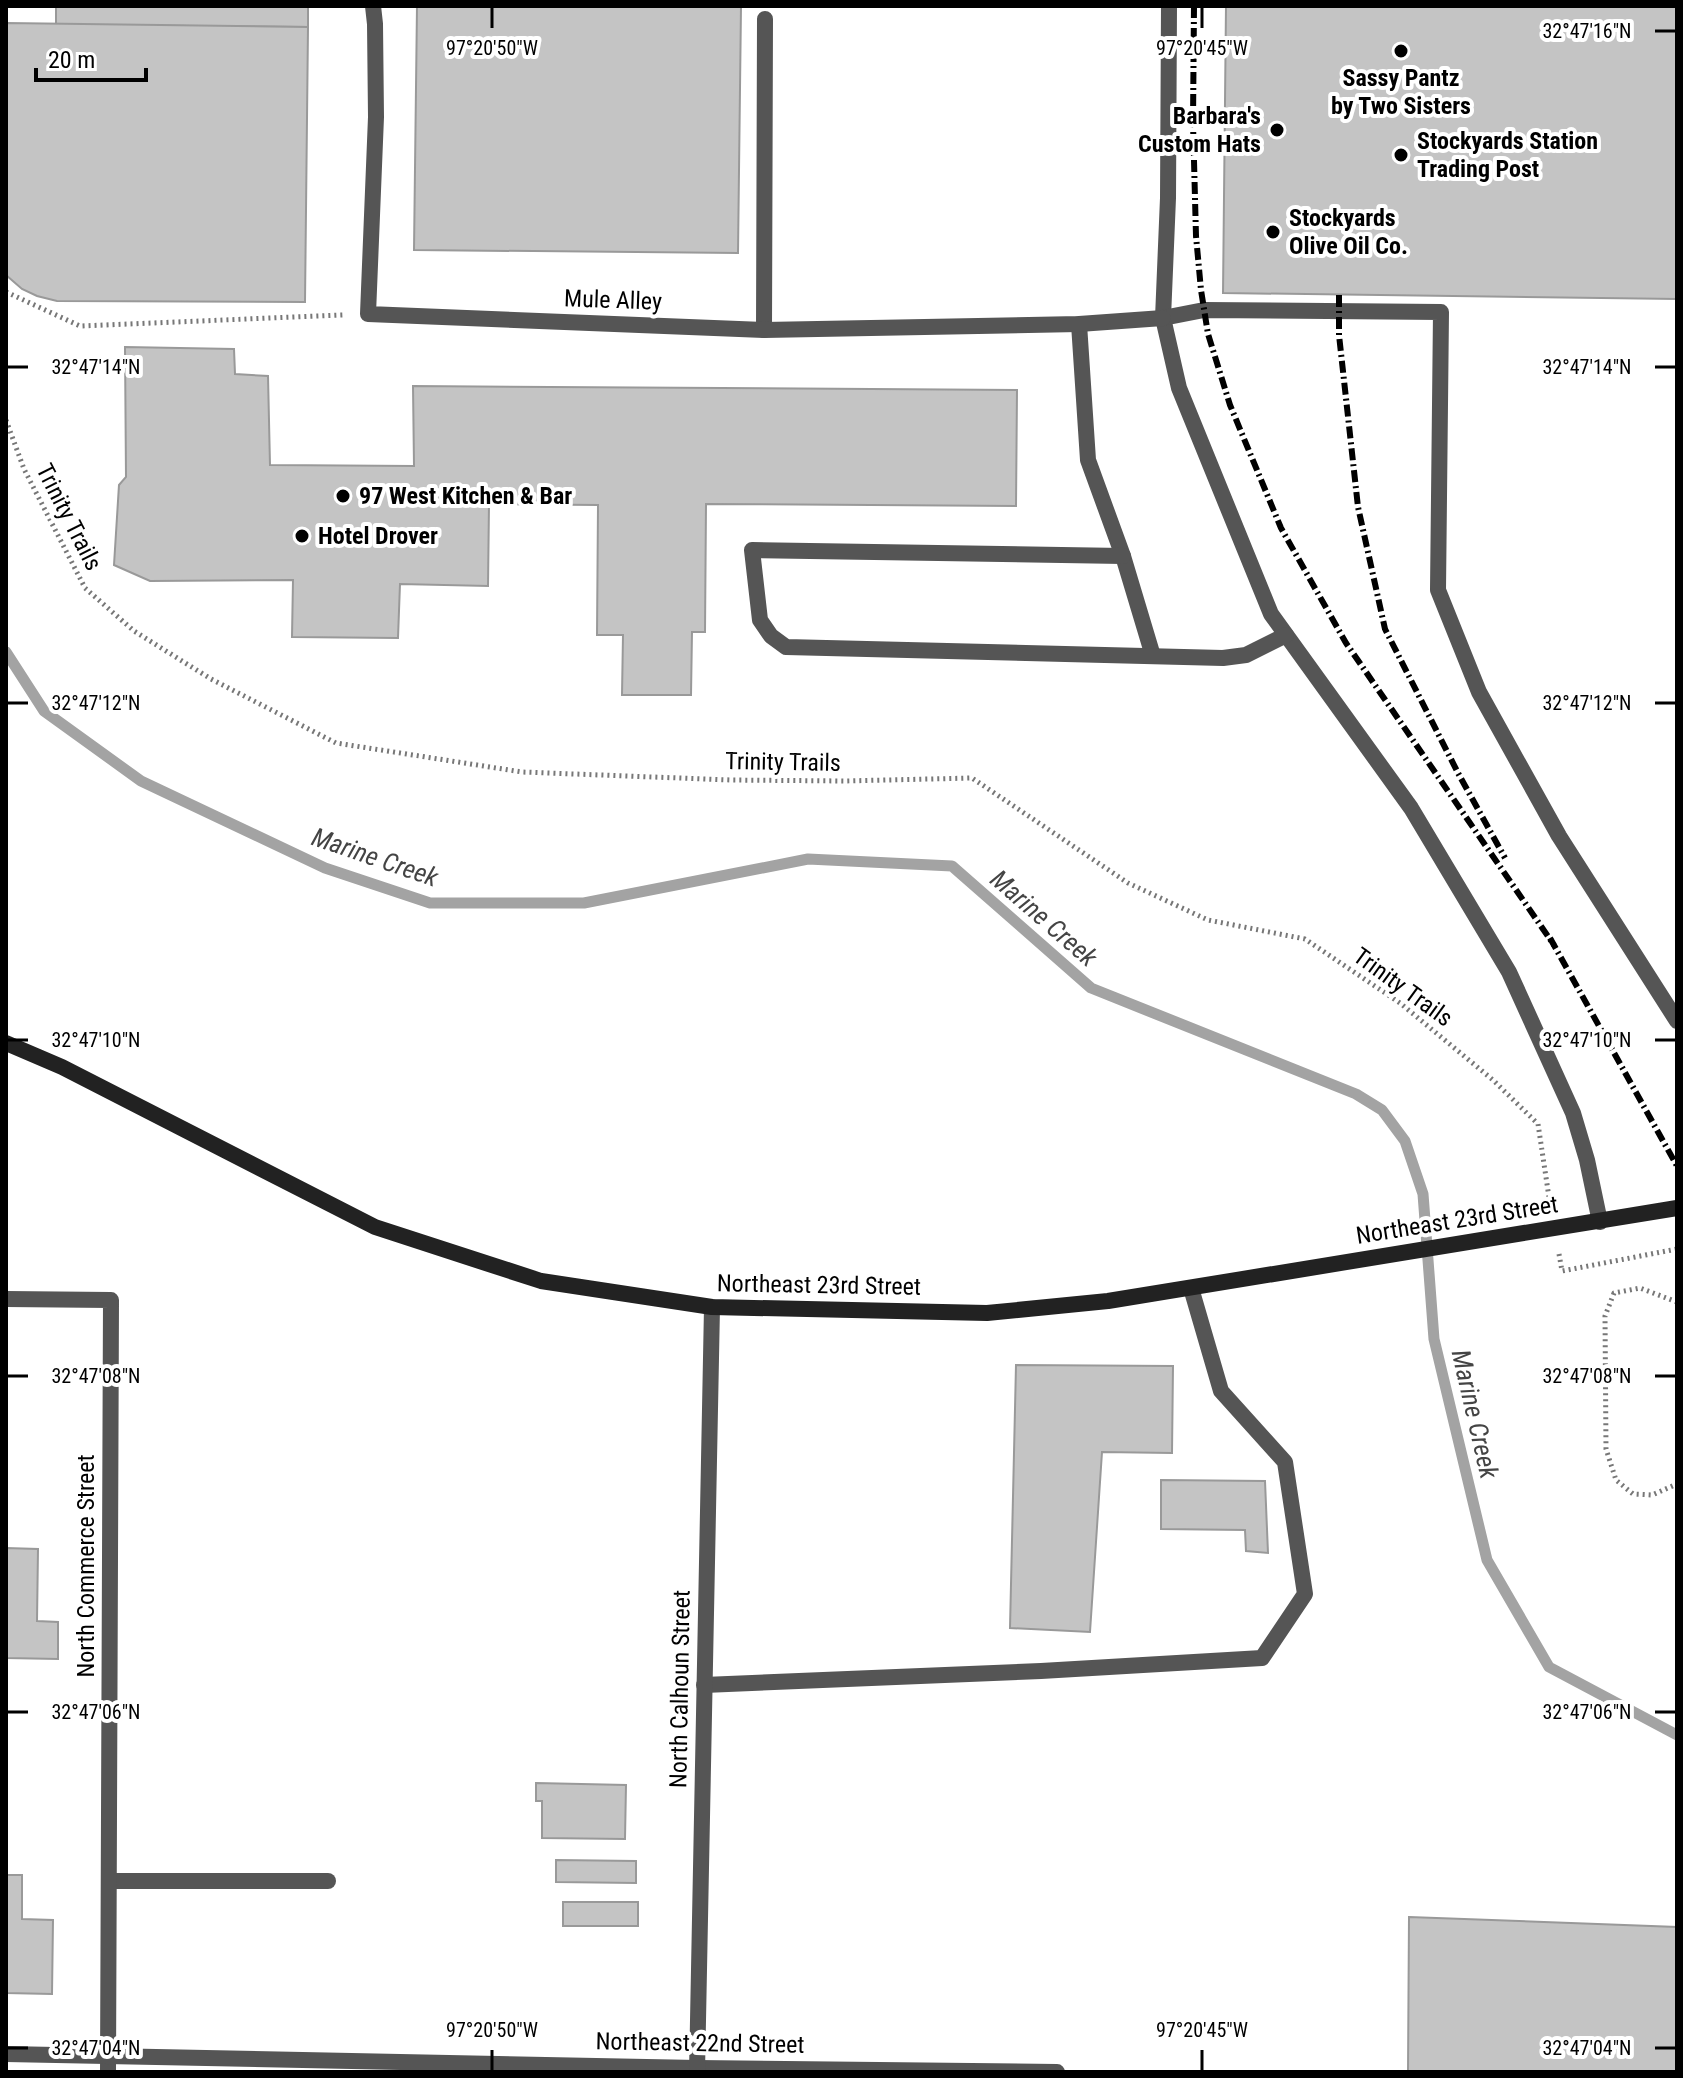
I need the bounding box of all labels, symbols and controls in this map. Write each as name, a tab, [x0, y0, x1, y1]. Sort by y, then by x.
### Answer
text: 32°47'16"N	[1542, 19, 1632, 43]
scale bar	[36, 32, 146, 82]
text: 97°20'50"W	[446, 36, 538, 60]
text: 97°20'45"W	[1156, 36, 1248, 60]
marker: Sassy Pantz by Two Sisters	[1392, 42, 1410, 60]
text: 20 m	[48, 46, 95, 74]
place label: Sassy Pantz by Two Sisters	[1331, 64, 1471, 120]
place label: Barbara's Custom Hats	[1138, 102, 1261, 158]
marker: Barbara's Custom Hats	[1268, 121, 1286, 139]
place label: Stockyards Station Trading Post	[1417, 127, 1598, 183]
marker: Stockyards Station Trading Post	[1392, 146, 1410, 164]
place label: Stockyards Olive Oil Co.	[1289, 204, 1408, 260]
marker: Stockyards Olive Oil Co.	[1264, 223, 1282, 241]
street label: Mule Alley	[564, 284, 662, 316]
text: 32°47'14"N	[51, 355, 141, 379]
text: 32°47'14"N	[1542, 355, 1632, 379]
street label: Trinity Trails	[30, 459, 108, 575]
place label: 97 West Kitchen & Bar	[359, 482, 572, 510]
marker: 97 West Kitchen & Bar	[334, 487, 352, 505]
place label: Hotel Drover	[318, 522, 438, 550]
marker: Hotel Drover	[293, 527, 311, 545]
text: 32°47'12"N	[51, 691, 141, 715]
text: 32°47'12"N	[1542, 691, 1632, 715]
street label: Trinity Trails	[725, 747, 841, 777]
water label: Marine Creek	[308, 821, 443, 893]
water label: Marine Creek	[985, 864, 1104, 973]
street label: Trinity Trails	[1348, 942, 1458, 1032]
text: 32°47'10"N	[51, 1028, 141, 1052]
text: 32°47'10"N	[1542, 1028, 1632, 1052]
street label: Northeast 23rd Street	[1354, 1190, 1560, 1250]
street label: Northeast 23rd Street	[717, 1269, 921, 1301]
water label: Marine Creek	[1446, 1347, 1505, 1482]
text: 32°47'08"N	[51, 1364, 141, 1388]
text: 32°47'08"N	[1542, 1364, 1632, 1388]
street label: North Commerce Street	[72, 1454, 100, 1678]
street label: North Calhoun Street	[664, 1590, 696, 1788]
text: 32°47'06"N	[51, 1700, 141, 1724]
text: 32°47'06"N	[1542, 1700, 1632, 1724]
text: 97°20'50"W	[446, 2018, 538, 2042]
text: 97°20'45"W	[1156, 2018, 1248, 2042]
street label: Northeast 22nd Street	[595, 2027, 805, 2059]
text: 32°47'04"N	[51, 2036, 141, 2060]
text: 32°47'04"N	[1542, 2036, 1632, 2060]

